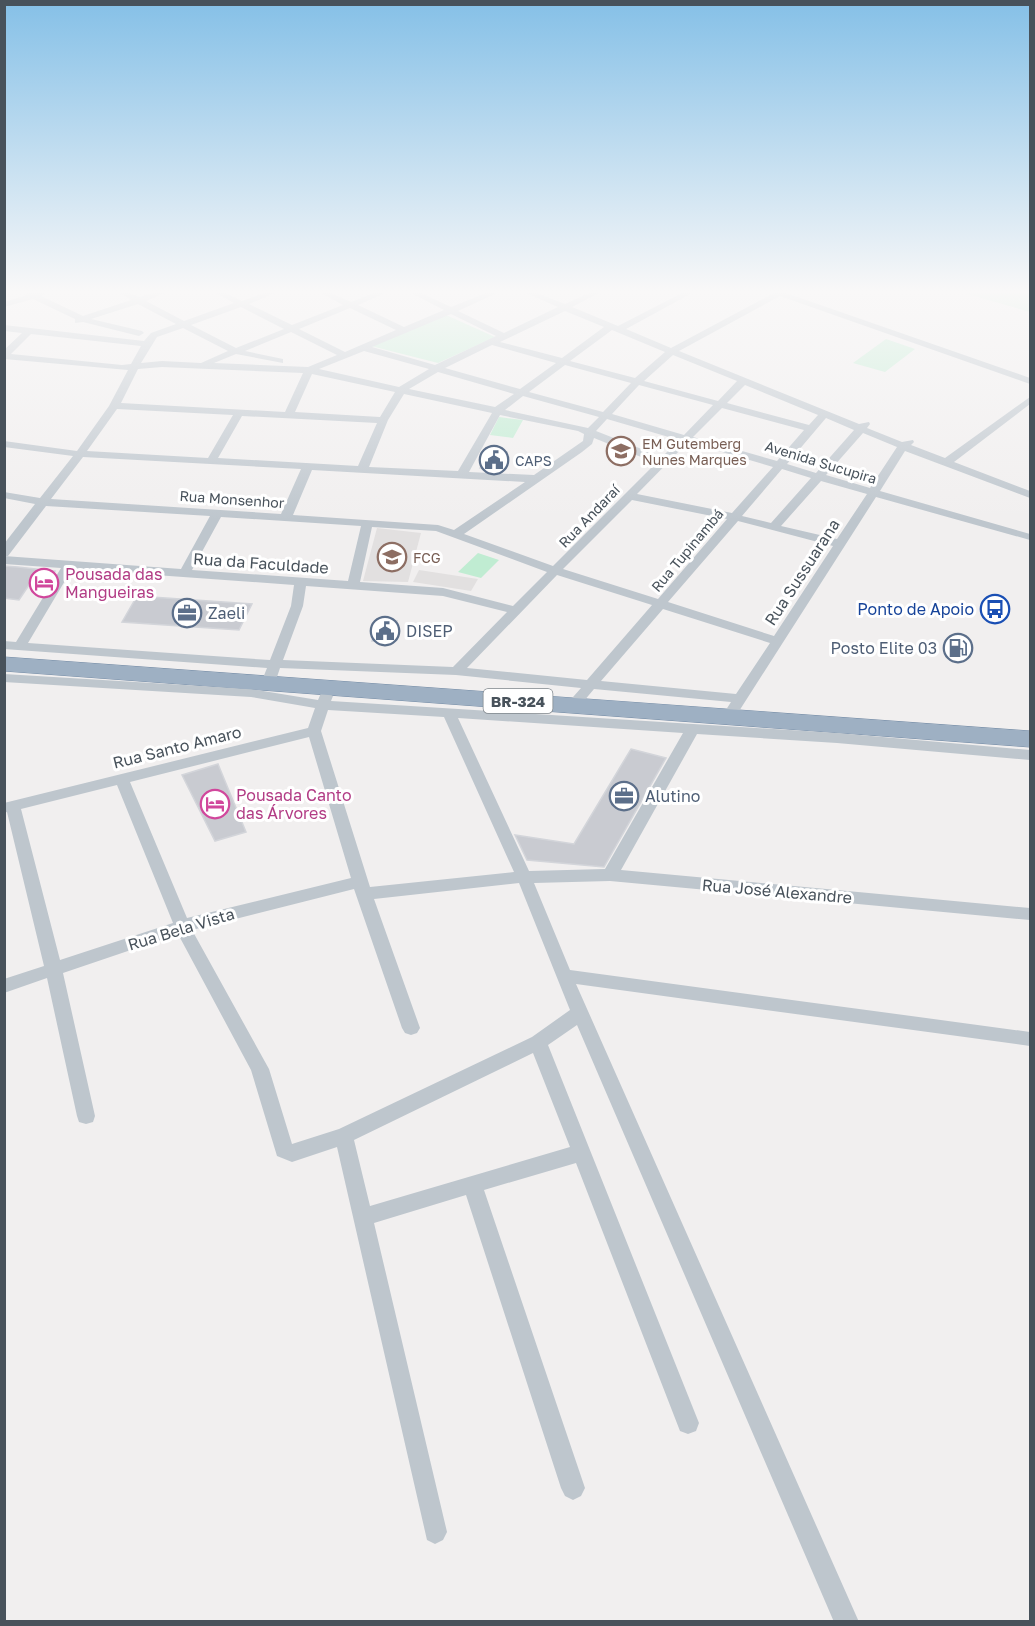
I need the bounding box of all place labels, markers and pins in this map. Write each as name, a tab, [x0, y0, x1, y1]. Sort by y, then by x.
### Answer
school or university icon: EM Gutemberg Nunes Marques	[605, 435, 637, 467]
place label: EM Gutemberg Nunes Marques	[642, 435, 747, 468]
public building icon: CAPS	[478, 444, 510, 476]
place label: CAPS	[515, 452, 552, 469]
school or university icon: FCG	[376, 541, 408, 573]
place label: FCG	[413, 549, 441, 566]
place label: Pousada das Mangueiras	[65, 564, 162, 602]
hotel icon: Pousada das Mangueiras	[28, 567, 60, 599]
bus stop icon: Ponto de Apoio	[979, 593, 1011, 625]
office icon: Zaeli	[171, 597, 203, 629]
place label: Ponto de Apoio	[857, 599, 974, 619]
place label: Zaeli	[208, 603, 245, 623]
public building icon: DISEP	[369, 615, 401, 647]
place label: DISEP	[406, 621, 453, 641]
fuel station icon: Posto Elite 03	[942, 632, 974, 664]
place label: Posto Elite 03	[830, 638, 937, 658]
office icon: Alutino	[608, 780, 640, 812]
place label: Pousada Canto das Árvores	[236, 785, 352, 823]
place label: Alutino	[645, 786, 700, 806]
hotel icon: Pousada Canto das Árvores	[199, 788, 231, 820]

